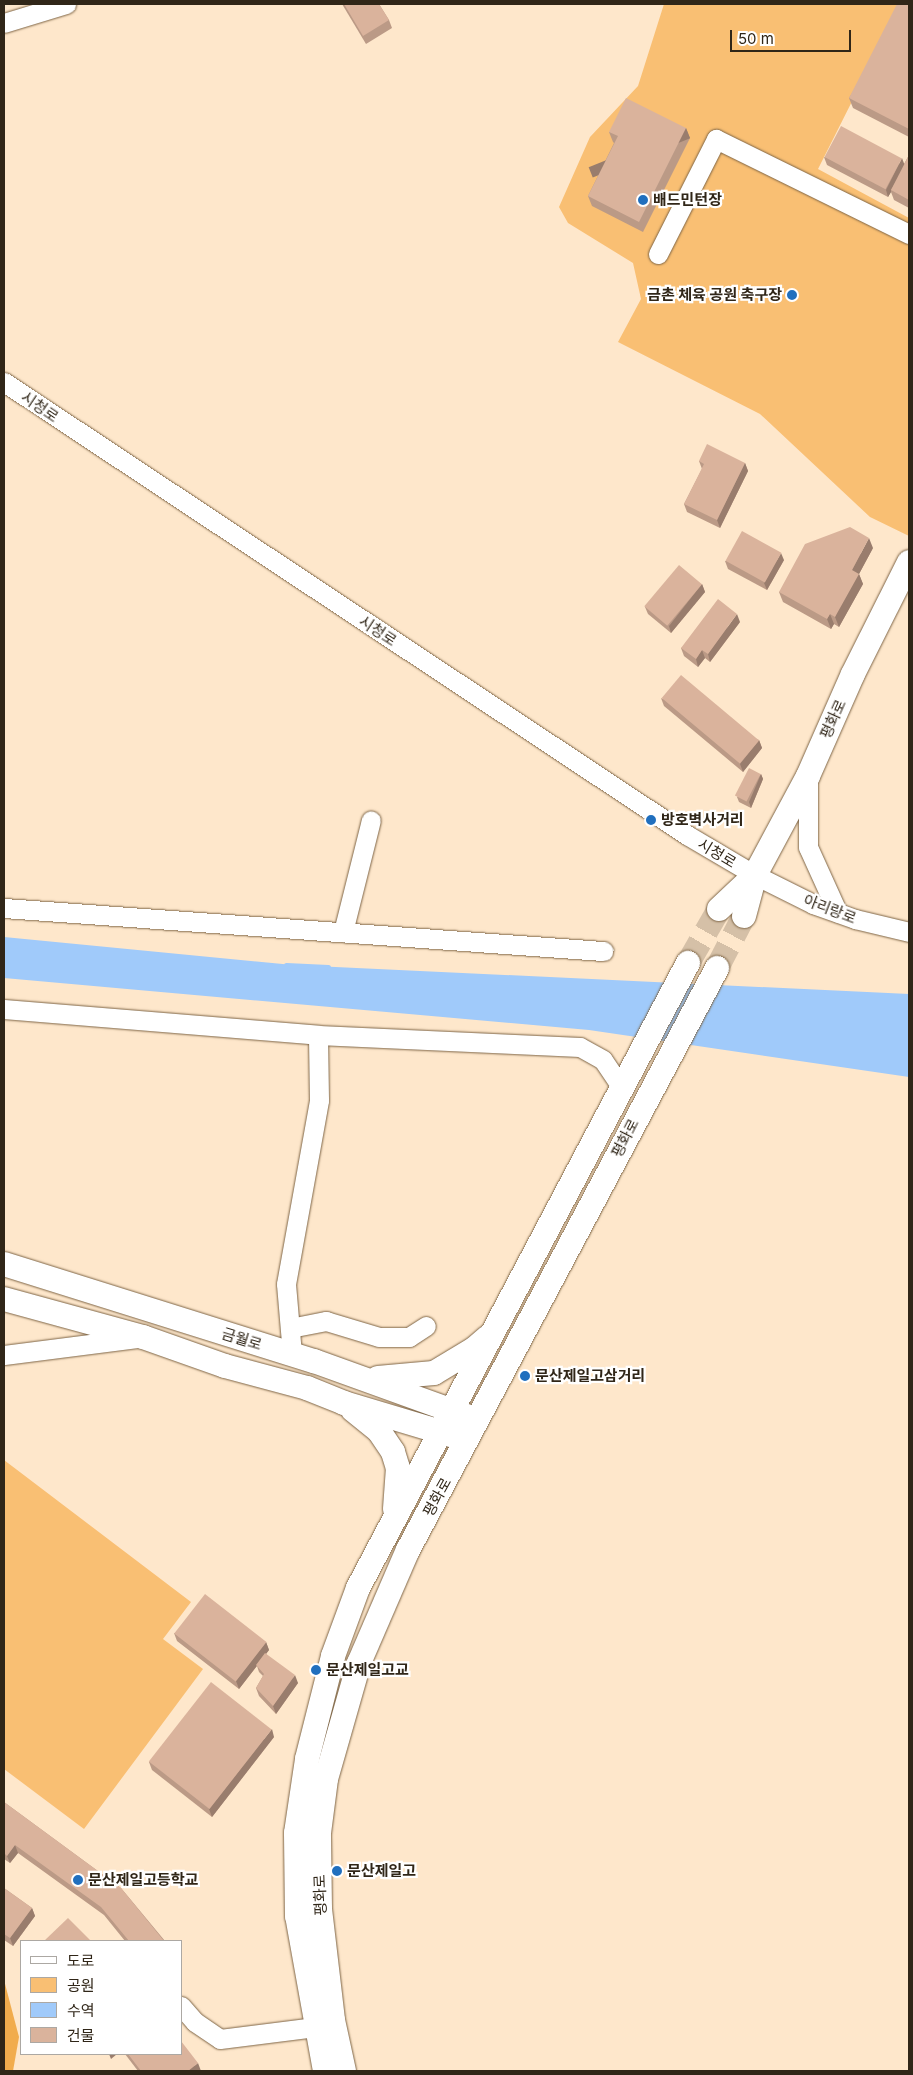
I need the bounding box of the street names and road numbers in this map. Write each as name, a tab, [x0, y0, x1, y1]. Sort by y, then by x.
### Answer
street label: 시청로	[18, 388, 62, 426]
street label: 시청로	[356, 612, 400, 650]
street label: 평화로	[816, 696, 850, 742]
street label: 시청로	[695, 835, 739, 871]
street label: 아리랑로	[801, 891, 859, 927]
street label: 평화로	[608, 1115, 642, 1161]
street label: 금월로	[220, 1324, 264, 1354]
street label: 평화로	[419, 1475, 455, 1519]
street label: 평화로	[310, 1874, 330, 1916]

